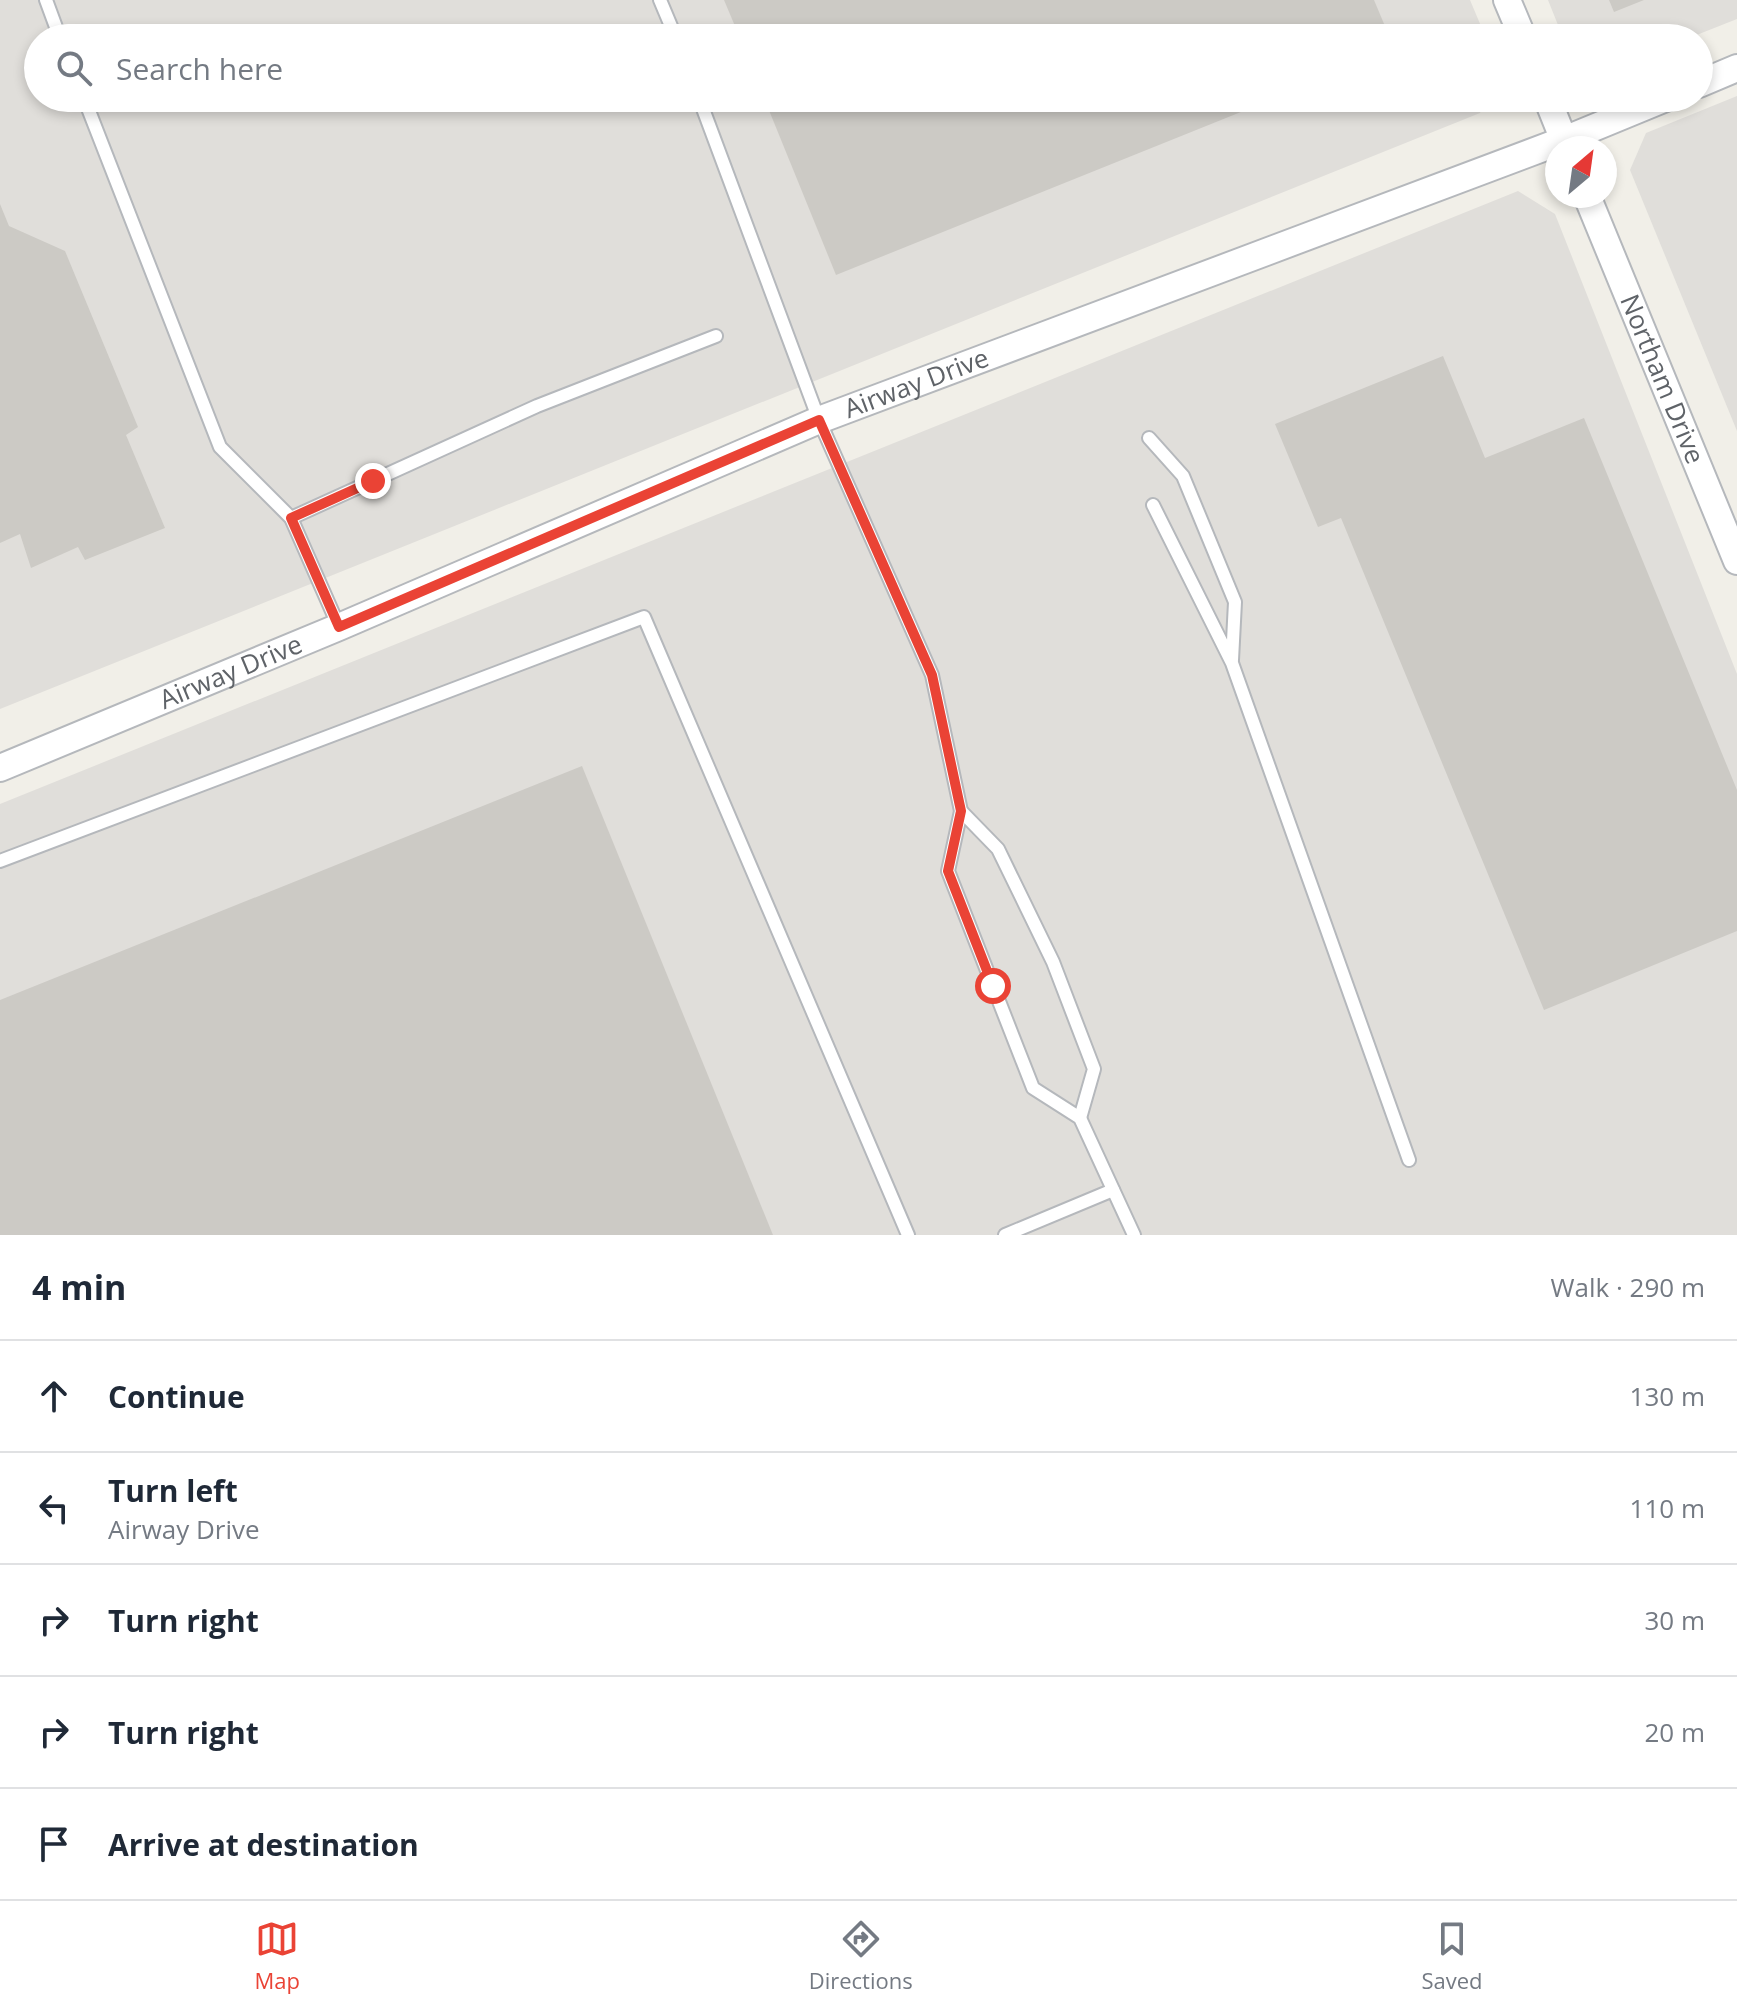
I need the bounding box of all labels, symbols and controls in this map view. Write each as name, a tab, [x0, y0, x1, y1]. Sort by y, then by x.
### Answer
search box	[24, 24, 1713, 112]
icon: search	[52, 46, 96, 90]
text: Search here	[116, 48, 283, 89]
north arrow	[1545, 136, 1617, 208]
street label: Northam Drive	[1612, 289, 1714, 469]
street label: Airway Drive	[839, 339, 993, 426]
route end	[355, 463, 391, 499]
street label: Airway Drive	[153, 625, 307, 717]
route start	[975, 968, 1011, 1004]
text: 4 min	[32, 1264, 126, 1310]
text: Walk · 290 m	[1551, 1269, 1705, 1305]
icon: ahead	[32, 1374, 76, 1418]
text: Continue	[108, 1376, 245, 1417]
text: 130 m	[1630, 1378, 1705, 1414]
text: Turn left	[108, 1470, 238, 1511]
icon: left	[32, 1486, 76, 1530]
text: 110 m	[1630, 1490, 1705, 1526]
text: Airway Drive	[108, 1511, 260, 1547]
icon: right	[32, 1598, 76, 1642]
text: Turn right	[108, 1600, 259, 1641]
text: 30 m	[1644, 1602, 1705, 1638]
icon: right	[32, 1710, 76, 1754]
text: Turn right	[108, 1712, 259, 1753]
text: 20 m	[1644, 1714, 1705, 1750]
icon: arrive	[32, 1822, 76, 1866]
text: Arrive at destination	[108, 1824, 419, 1865]
tab: Map	[254, 1917, 300, 1995]
tab: Directions	[809, 1917, 913, 1995]
tab: Saved	[1421, 1917, 1483, 1995]

